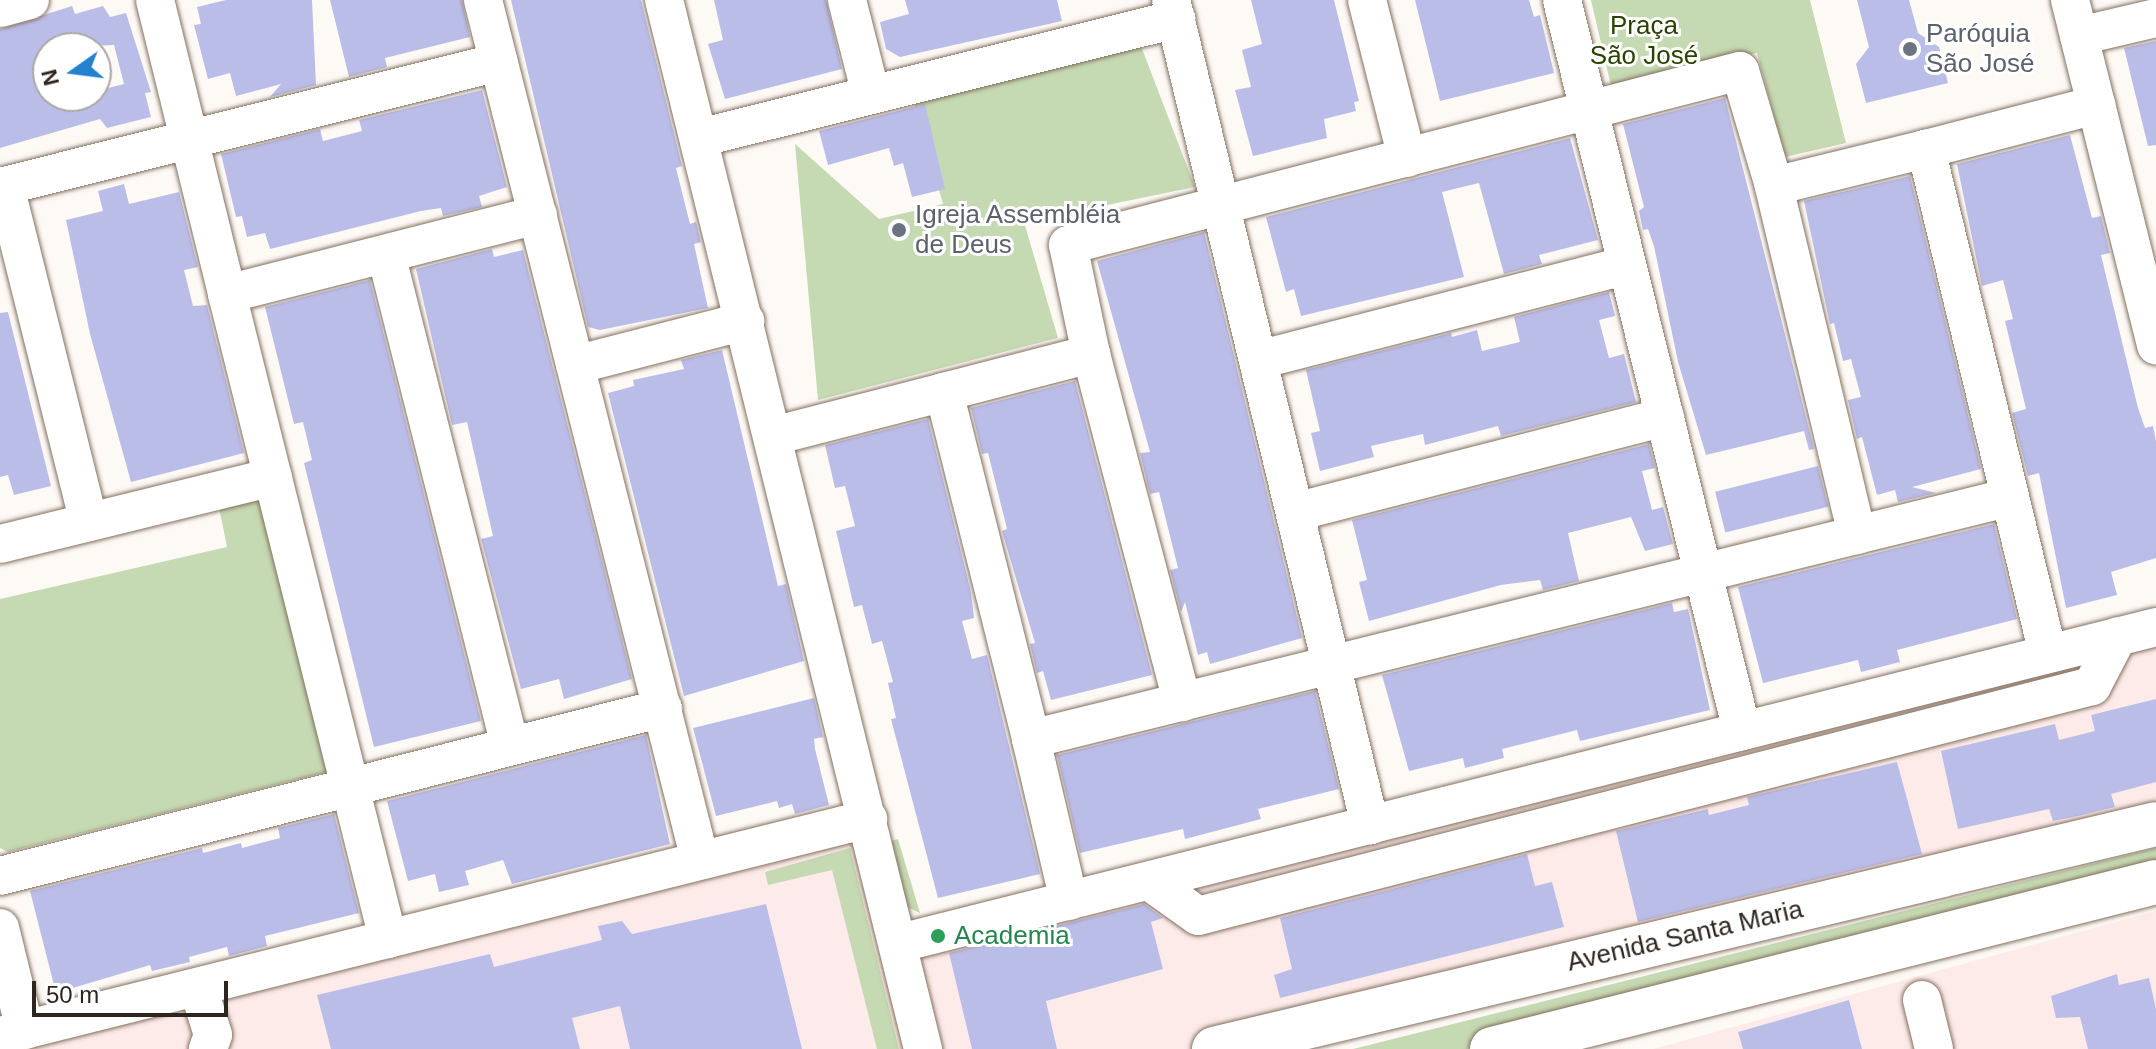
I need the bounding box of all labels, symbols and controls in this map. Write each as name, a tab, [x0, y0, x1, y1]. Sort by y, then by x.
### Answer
park label: Praça São José	[1590, 10, 1698, 72]
place label: Paróquia São José	[1926, 18, 2034, 80]
north arrow	[32, 32, 112, 112]
marker: Paróquia São José	[1901, 40, 1919, 58]
text: N	[36, 67, 64, 88]
place label: Igreja Assembléia de Deus	[915, 199, 1122, 260]
marker: Igreja Assembléia de Deus	[890, 221, 908, 239]
street label: Avenida Santa Maria	[1564, 894, 1806, 978]
place label: Academia	[954, 920, 1070, 952]
marker: Academia	[929, 927, 947, 945]
scale bar	[36, 965, 232, 1015]
text: 50 m	[46, 981, 99, 1008]

